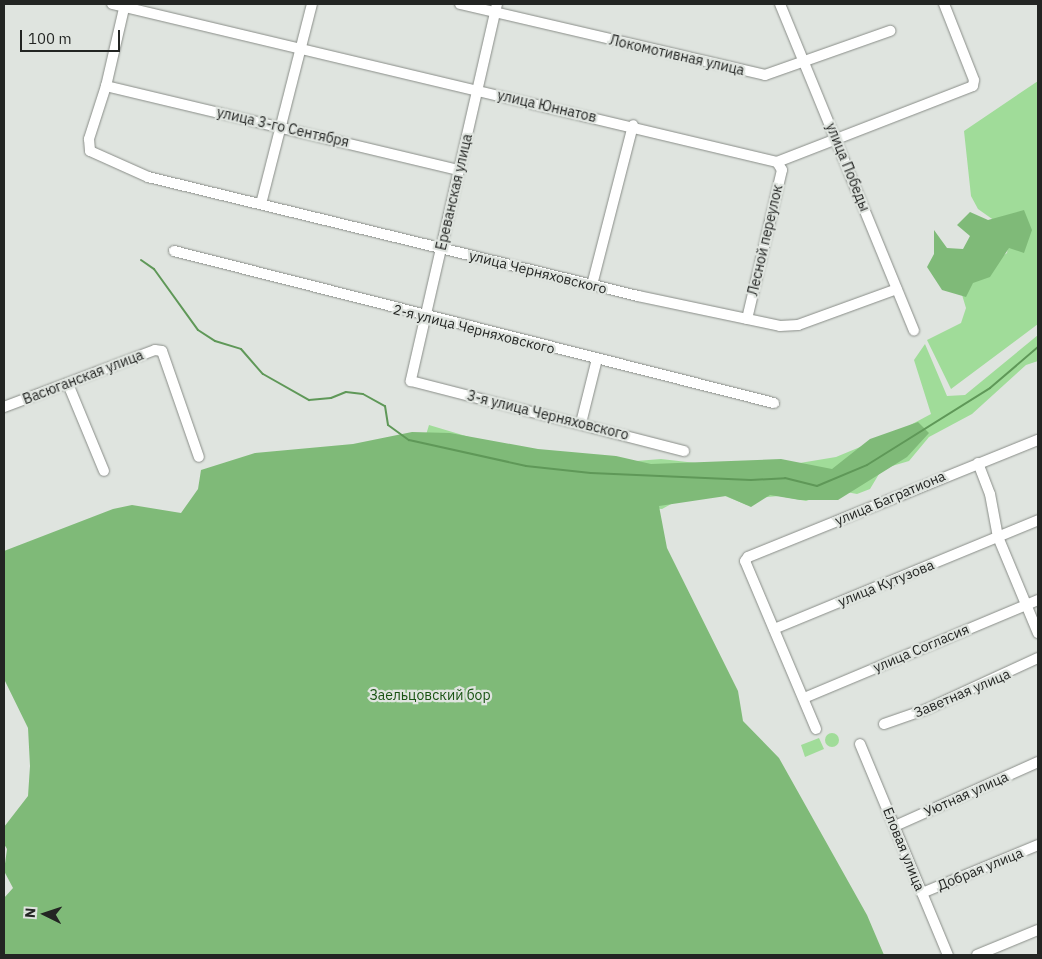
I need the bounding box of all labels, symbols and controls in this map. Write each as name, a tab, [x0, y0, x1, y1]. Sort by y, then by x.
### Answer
scale bar	[22, 20, 122, 52]
text: 100 m	[28, 29, 72, 48]
street label: Локомотивная улица	[608, 31, 746, 79]
street label: улица Юннатов	[496, 86, 598, 126]
street label: улица 3-го Сентября	[215, 104, 351, 150]
street label: улица Победы	[823, 120, 873, 214]
street label: Ереванская улица	[432, 132, 476, 252]
street label: Лесной переулок	[744, 183, 786, 297]
street label: улица Черняховского	[467, 247, 609, 297]
street label: 2-я улица Черняховского	[391, 301, 557, 357]
street label: Васюганская улица	[20, 346, 146, 408]
street label: 3-я улица Черняховского	[465, 387, 631, 443]
street label: улица Багратиона	[832, 467, 948, 529]
street label: улица Кутузова	[836, 556, 936, 610]
street label: улица Согласия	[871, 620, 971, 676]
street label: Заветная улица	[911, 665, 1013, 721]
park label: Заельцовский бор	[369, 687, 491, 703]
street label: Уютная улица	[921, 768, 1011, 820]
street label: Еловая улица	[880, 805, 928, 893]
street label: Добрая улица	[935, 844, 1025, 894]
north arrow	[20, 889, 70, 939]
text: N	[21, 907, 39, 919]

